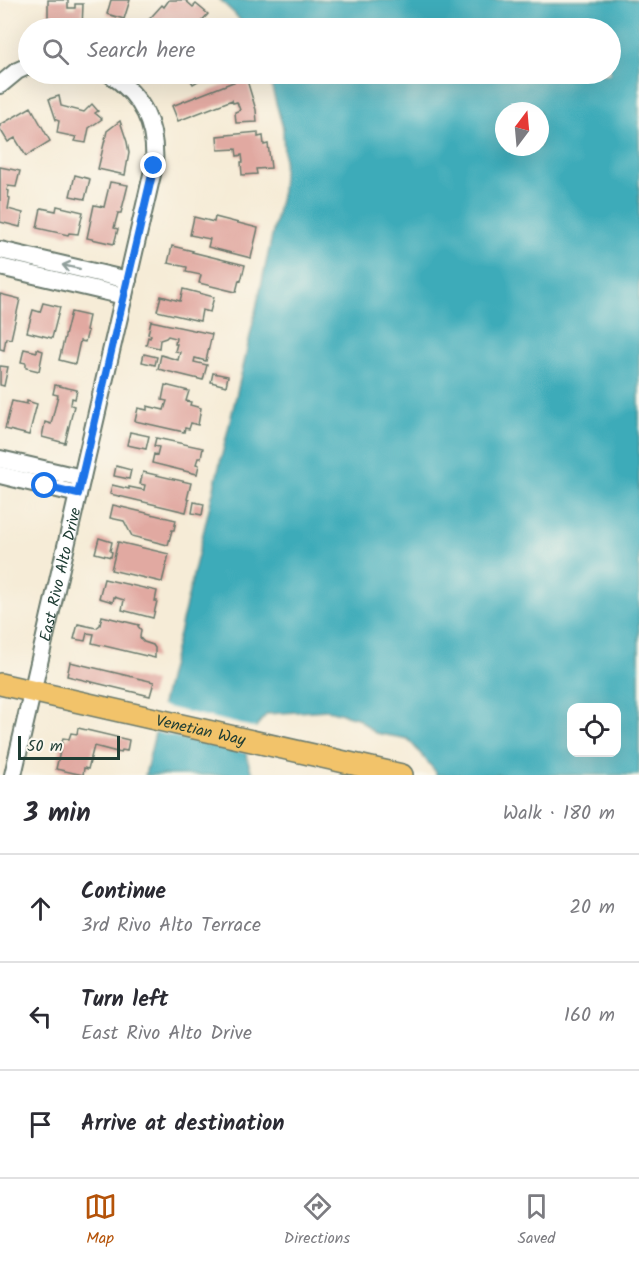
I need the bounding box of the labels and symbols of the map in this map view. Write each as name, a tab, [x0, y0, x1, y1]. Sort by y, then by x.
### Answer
north arrow	[495, 102, 549, 156]
route end	[140, 152, 166, 178]
one-way arrow	[62, 260, 81, 272]
route start	[31, 472, 57, 498]
street label: East Rivo Alto Drive	[33, 505, 89, 644]
street label: Venetian Way	[153, 709, 248, 753]
scale bar	[18, 733, 120, 760]

